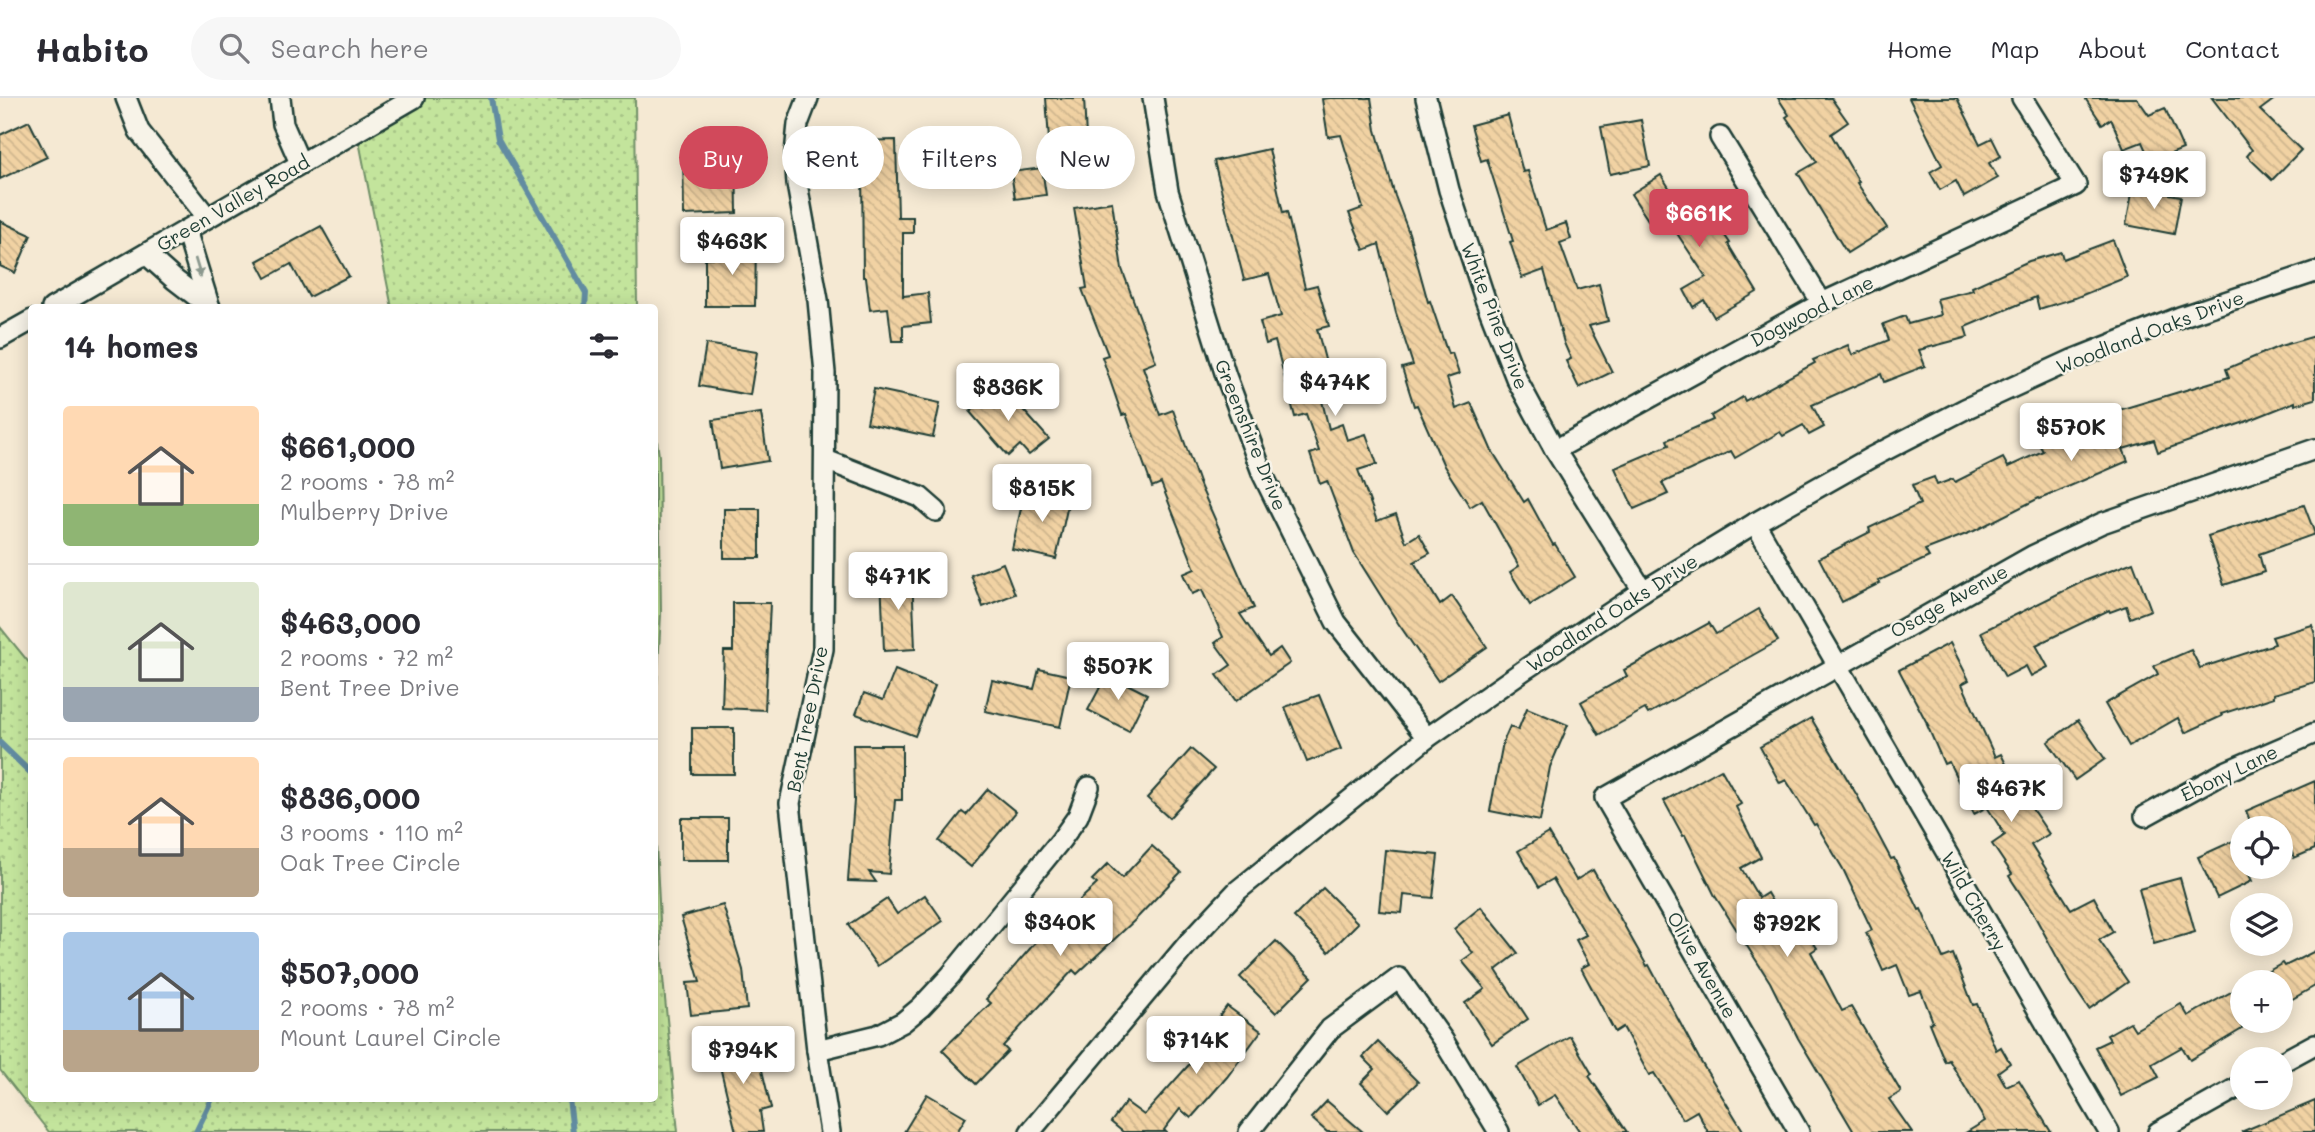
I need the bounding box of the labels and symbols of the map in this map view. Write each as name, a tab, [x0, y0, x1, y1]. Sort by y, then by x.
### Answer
street label: Green Valley Road	[152, 149, 314, 257]
pin: $749K	[2105, 152, 2203, 211]
pin: $661K	[1650, 190, 1748, 249]
pin: $463K	[683, 218, 781, 277]
street label: White Pine Drive	[1456, 239, 1535, 393]
one-way arrow	[193, 258, 204, 279]
street label: Dogwood Lane	[1746, 269, 1878, 352]
street label: Woodland Oaks Drive	[2052, 284, 2247, 379]
street label: Greenshire Drive	[1210, 355, 1293, 514]
pin: $474K	[1286, 358, 1384, 418]
pin: $836K	[959, 364, 1057, 423]
pin: $570K	[2022, 404, 2120, 463]
pin: $815K	[993, 464, 1091, 524]
street label: Woodland Oaks Drive	[1521, 548, 1702, 677]
pin: $471K	[849, 552, 947, 612]
street label: Osage Avenue	[1886, 558, 2012, 643]
pin: $507K	[1069, 642, 1167, 702]
street label: Bent Tree Drive	[780, 644, 833, 794]
street label: Ebony Lane	[2176, 738, 2281, 807]
pin: $467K	[1962, 764, 2060, 824]
street label: Wild Cherry	[1936, 847, 2013, 955]
pin: $340K	[1011, 898, 1109, 958]
pin: $792K	[1738, 900, 1836, 959]
street label: Olive Avenue	[1662, 907, 1743, 1023]
pin: $714K	[1147, 1016, 1245, 1076]
pin: $794K	[694, 1026, 792, 1086]

